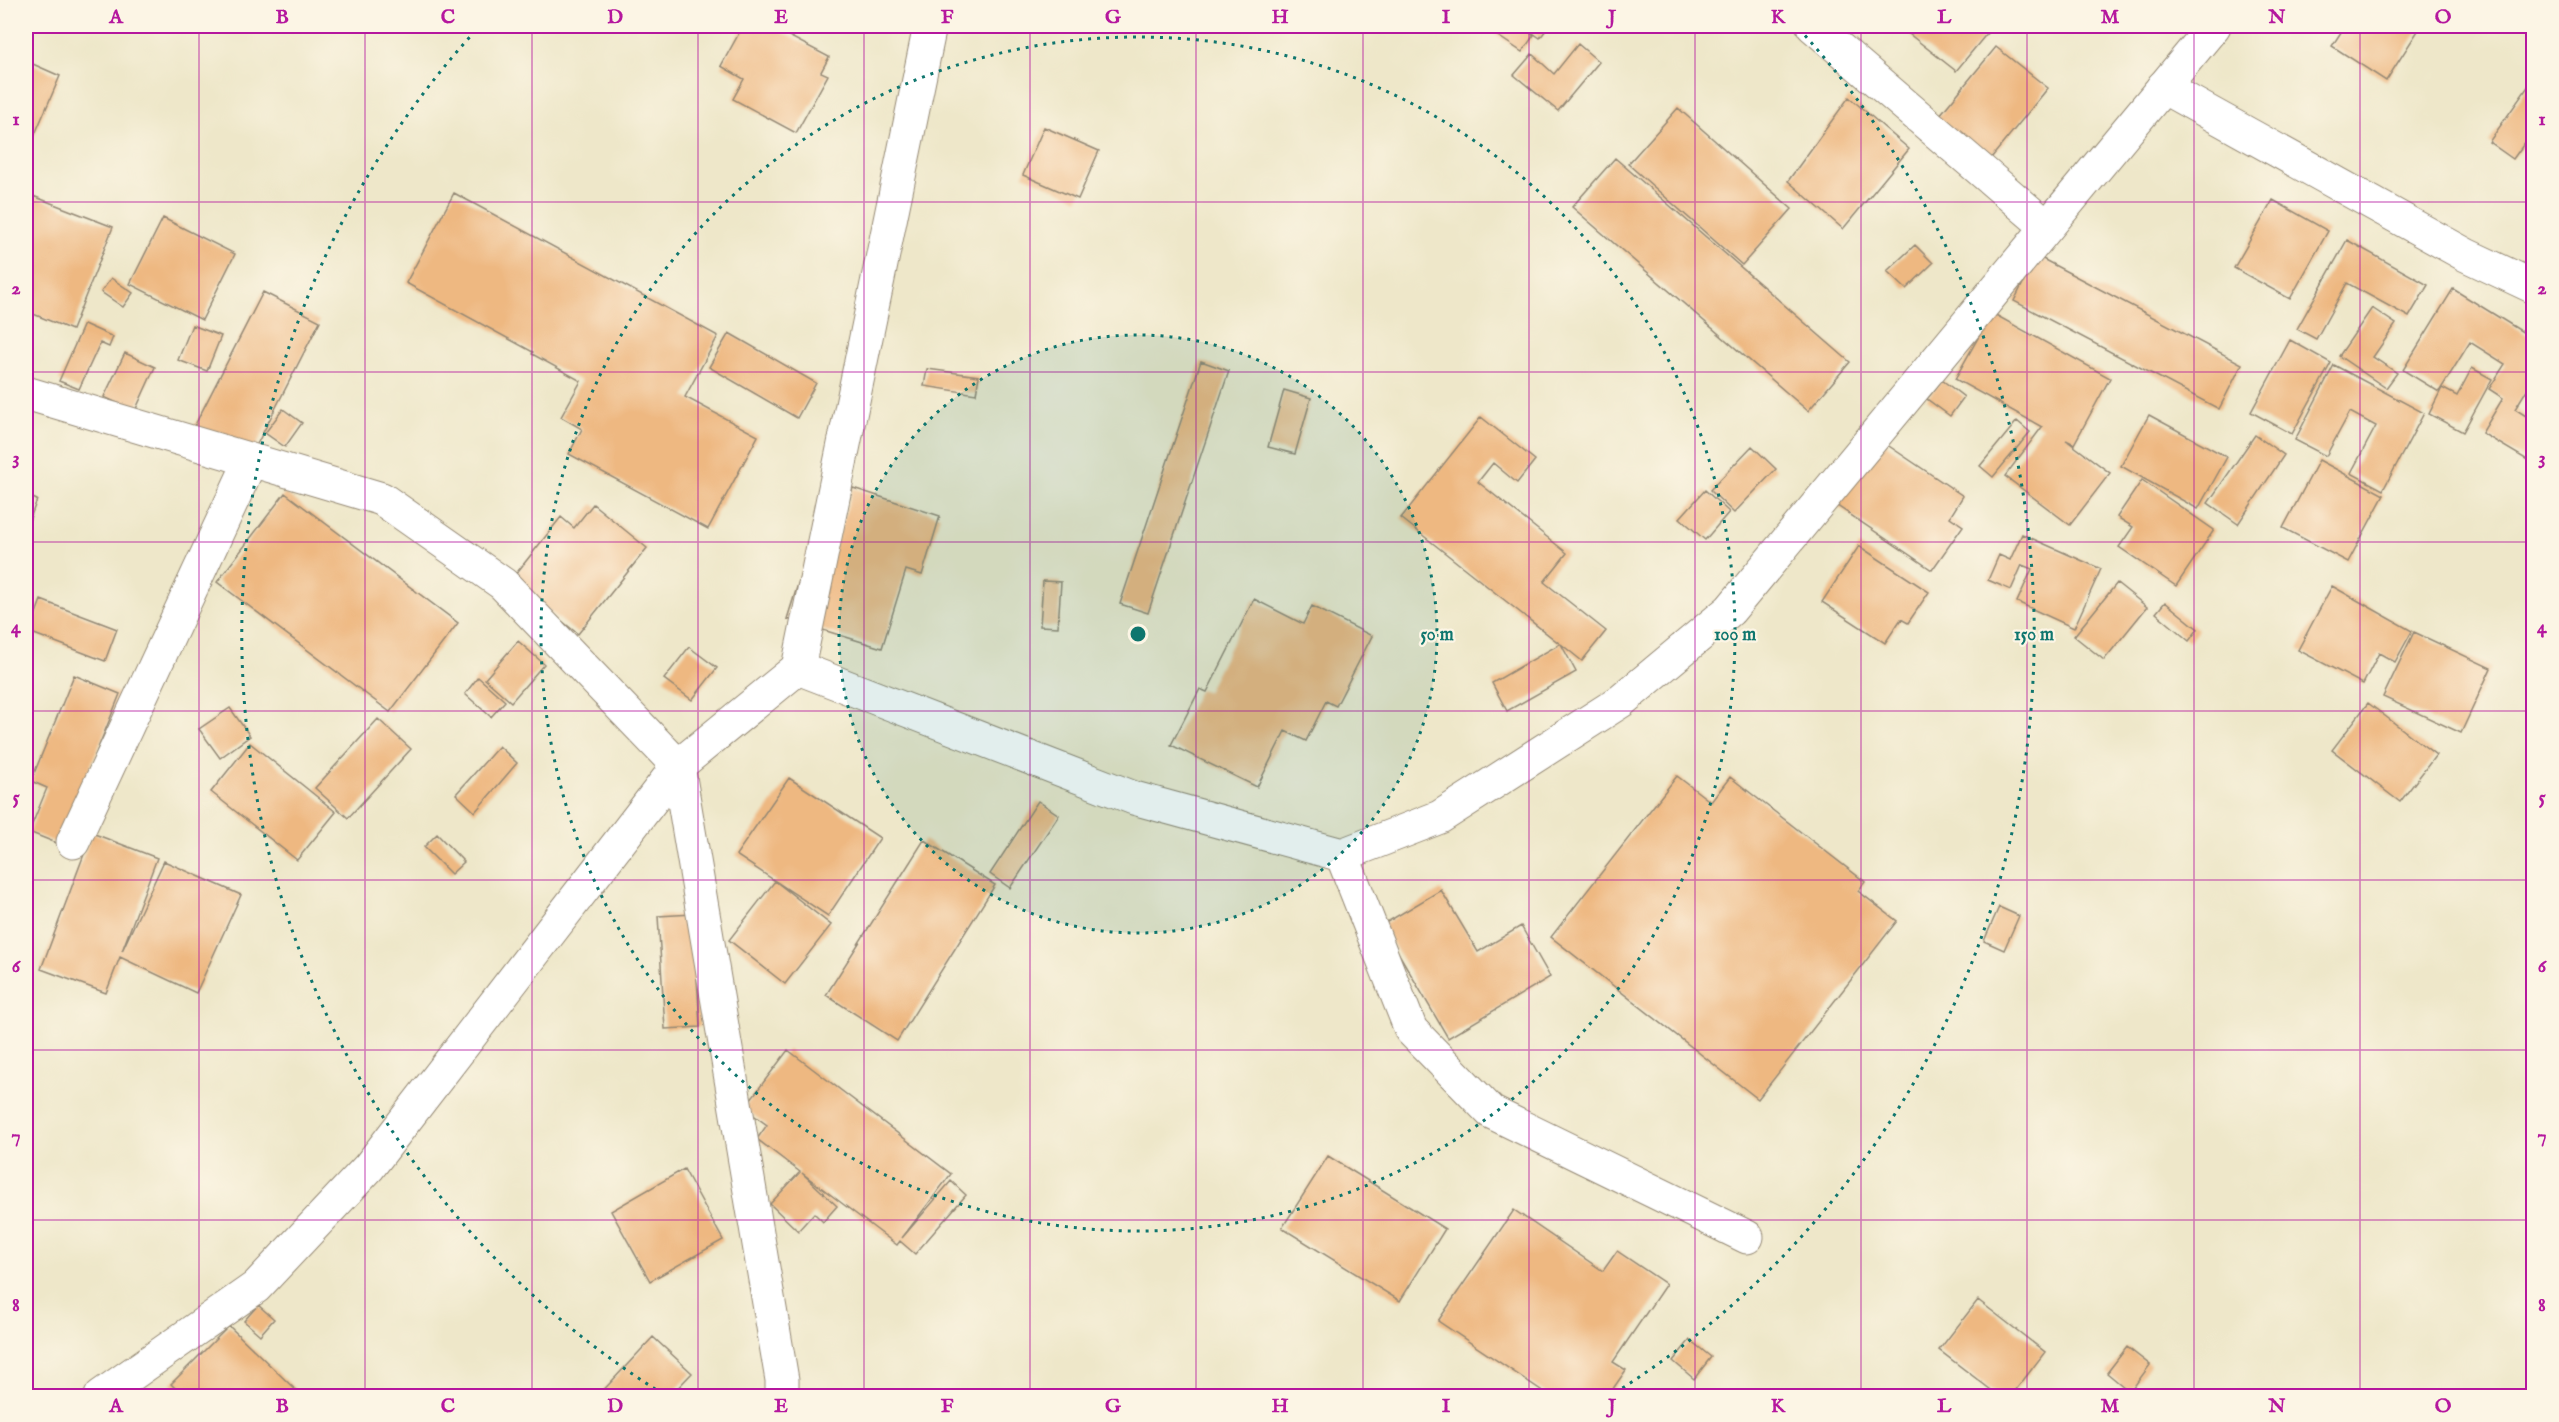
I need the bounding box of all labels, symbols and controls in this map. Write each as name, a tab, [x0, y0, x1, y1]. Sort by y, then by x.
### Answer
text: A	[108, 5, 124, 30]
text: B	[275, 5, 289, 30]
text: C	[441, 5, 455, 30]
text: D	[607, 5, 623, 30]
text: E	[774, 5, 788, 30]
text: F	[941, 5, 954, 30]
text: G	[1105, 5, 1122, 30]
text: H	[1271, 5, 1289, 30]
text: I	[1442, 5, 1451, 30]
text: J	[1605, 5, 1617, 30]
text: K	[1771, 5, 1787, 30]
text: L	[1937, 5, 1952, 30]
text: M	[2101, 5, 2120, 30]
text: N	[2267, 5, 2286, 30]
text: O	[2435, 5, 2452, 30]
text: 1	[12, 107, 20, 132]
text: 1	[2538, 107, 2546, 132]
text: 2	[11, 276, 21, 301]
text: 2	[2537, 276, 2547, 301]
text: 3	[12, 446, 20, 471]
text: 3	[2538, 446, 2546, 471]
text: 4	[11, 615, 22, 640]
text: 4	[2537, 615, 2548, 640]
centre of rings	[1128, 624, 1148, 644]
text: 50 m	[1420, 624, 1454, 647]
text: 100 m	[1714, 624, 1756, 647]
text: 150 m	[2014, 624, 2054, 647]
text: 5	[12, 785, 20, 810]
text: 5	[2538, 785, 2546, 810]
text: 6	[12, 954, 22, 979]
text: 6	[2538, 954, 2548, 979]
text: 7	[11, 1124, 21, 1149]
text: 7	[2537, 1124, 2547, 1149]
text: 8	[12, 1293, 20, 1318]
text: 8	[2538, 1293, 2546, 1318]
text: A	[108, 1394, 124, 1419]
text: B	[275, 1394, 289, 1419]
text: C	[441, 1394, 455, 1419]
text: D	[607, 1394, 623, 1419]
text: E	[774, 1394, 788, 1419]
text: F	[941, 1394, 954, 1419]
text: G	[1105, 1394, 1122, 1419]
text: H	[1271, 1394, 1289, 1419]
text: I	[1442, 1394, 1451, 1419]
text: J	[1605, 1394, 1617, 1419]
text: K	[1771, 1394, 1787, 1419]
text: L	[1937, 1394, 1952, 1419]
text: M	[2101, 1394, 2120, 1419]
text: N	[2267, 1394, 2286, 1419]
text: O	[2435, 1394, 2452, 1419]

